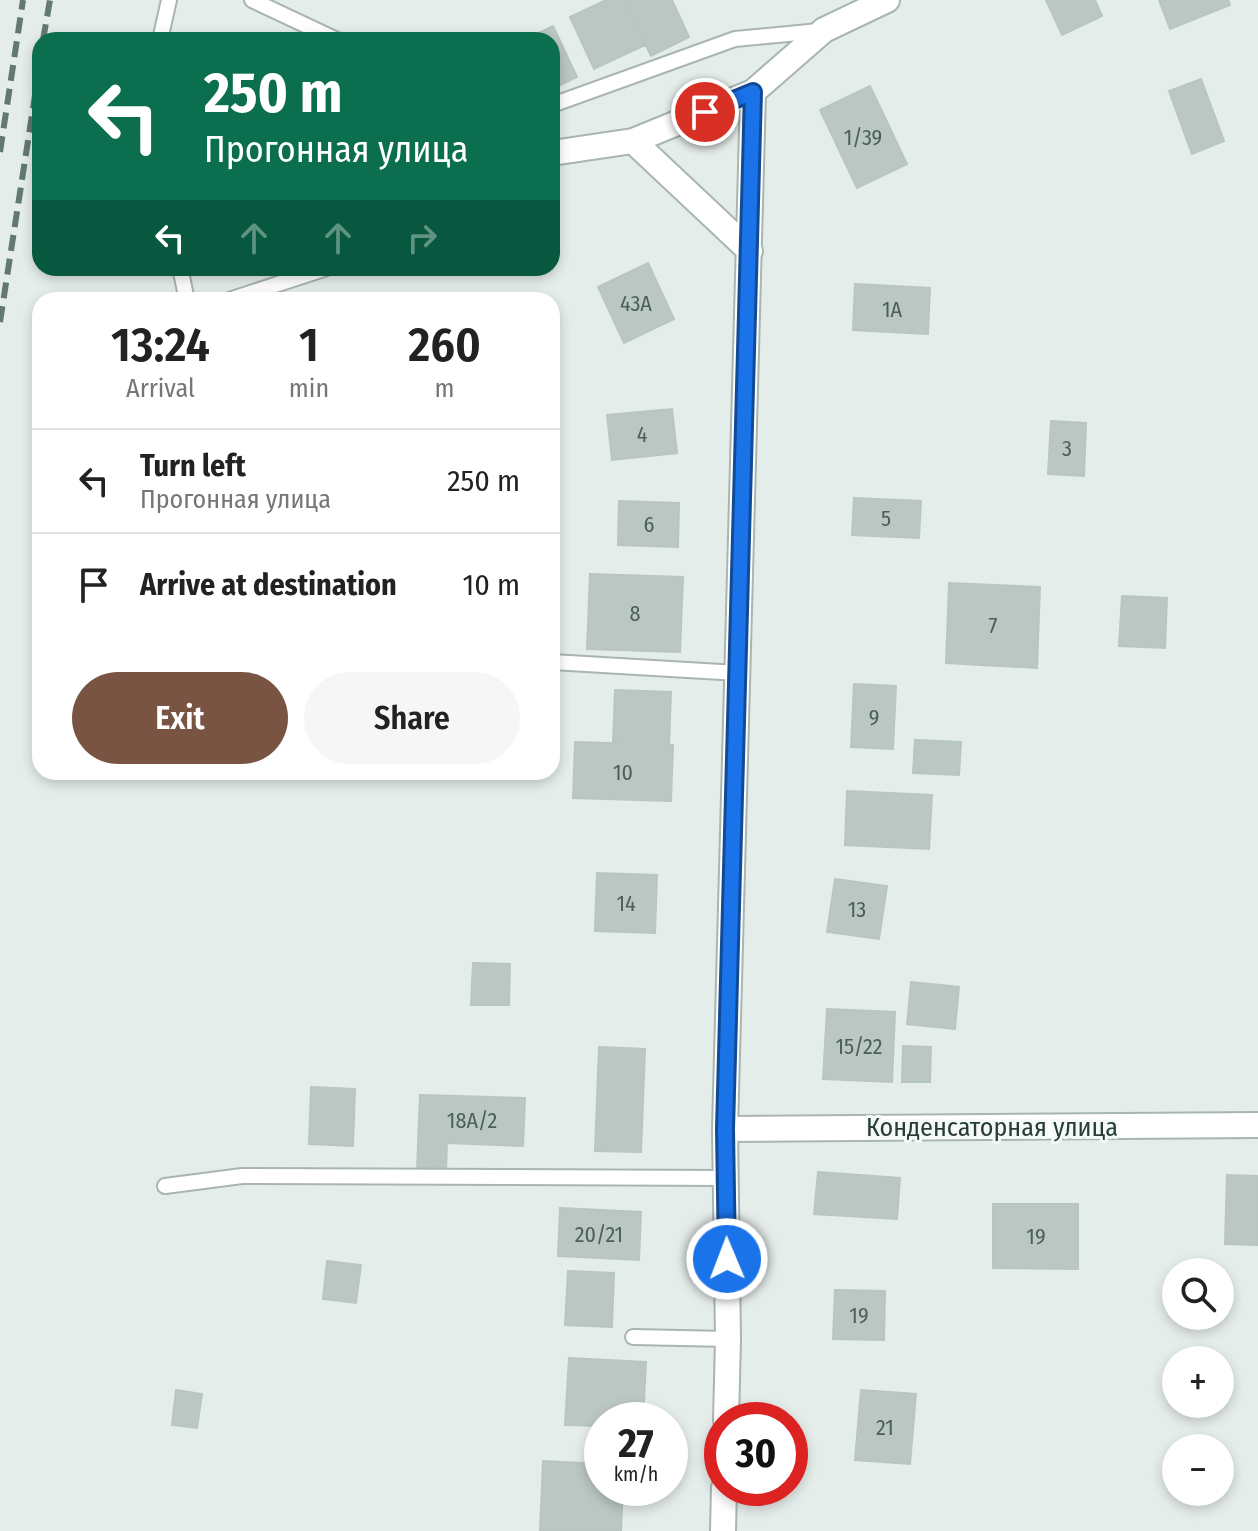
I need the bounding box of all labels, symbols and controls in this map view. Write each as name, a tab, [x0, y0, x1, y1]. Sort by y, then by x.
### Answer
text: 250 m	[204, 60, 342, 127]
icon: left	[72, 64, 176, 168]
pin	[671, 78, 739, 146]
icon: arrive	[683, 90, 727, 134]
house number: 1/39	[844, 124, 882, 151]
text: Прогонная улица	[204, 128, 468, 172]
icon: left	[148, 216, 192, 260]
icon: ahead	[232, 216, 276, 260]
icon: ahead	[316, 216, 360, 260]
icon: right	[400, 216, 444, 260]
house number: 43А	[620, 290, 652, 317]
house number: 1А	[882, 296, 903, 323]
text: 13:24	[111, 316, 210, 374]
text: 1	[299, 316, 319, 374]
text: 260	[408, 316, 481, 374]
text: Arrival	[126, 373, 195, 404]
text: min	[289, 373, 329, 404]
text: m	[435, 373, 455, 404]
house number: 4	[637, 421, 648, 448]
house number: 3	[1062, 435, 1072, 462]
text: Turn left	[140, 448, 246, 484]
icon: left	[72, 459, 116, 503]
text: 250 m	[447, 463, 520, 499]
text: Прогонная улица	[140, 484, 331, 515]
house number: 5	[881, 505, 891, 532]
house number: 6	[644, 511, 655, 538]
icon: arrive	[72, 563, 116, 607]
text: Arrive at destination	[140, 567, 397, 603]
text: 10 m	[463, 567, 520, 603]
house number: 8	[629, 600, 641, 627]
house number: 7	[989, 612, 998, 639]
button: Exit	[72, 672, 288, 764]
button: Share	[304, 672, 520, 764]
house number: 9	[869, 704, 879, 731]
house number: 10	[613, 759, 633, 786]
house number: 14	[616, 890, 636, 917]
house number: 13	[848, 896, 866, 923]
house number: 15/22	[835, 1033, 883, 1060]
house number: 18А/2	[447, 1107, 497, 1134]
street label: Конденсаторная улица	[866, 1112, 1118, 1143]
position arrow	[685, 1217, 769, 1301]
house number: 20/21	[575, 1221, 623, 1248]
house number: 19	[1026, 1223, 1046, 1250]
map controls	[1162, 1258, 1234, 1506]
button: search	[1162, 1258, 1234, 1330]
house number: 19	[849, 1302, 869, 1329]
button: +	[1162, 1346, 1234, 1418]
speed limit sign: 30	[704, 1402, 808, 1506]
house number: 21	[876, 1414, 894, 1441]
text: 27	[618, 1420, 654, 1468]
button: −	[1162, 1434, 1234, 1506]
text: km/h	[614, 1462, 658, 1486]

